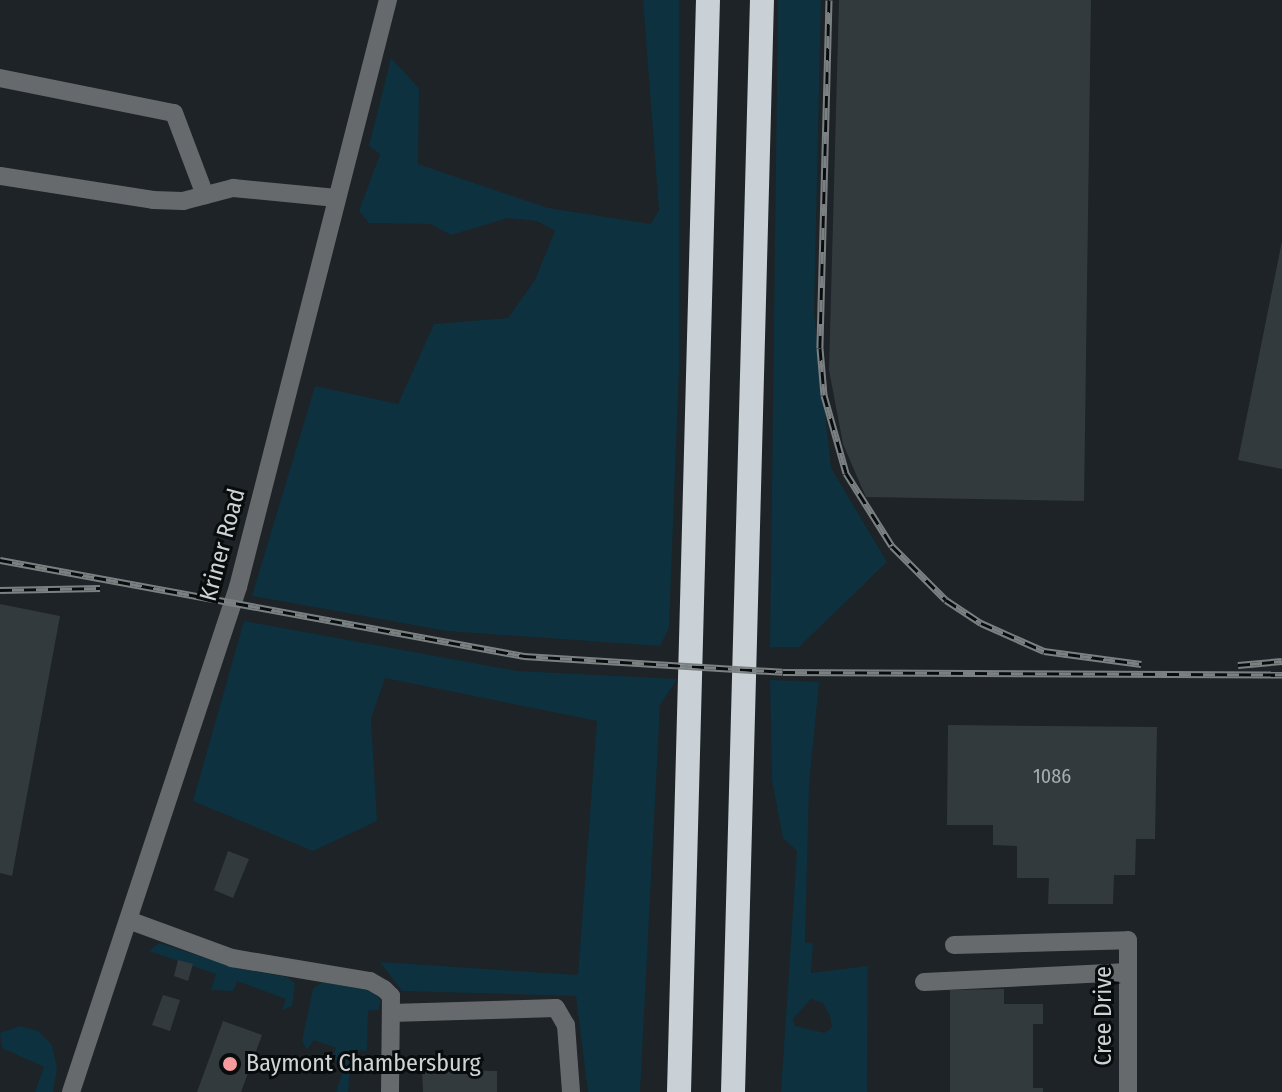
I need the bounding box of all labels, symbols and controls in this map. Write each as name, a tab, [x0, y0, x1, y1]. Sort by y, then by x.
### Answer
street label: Kriner Road	[194, 486, 252, 604]
house number: 1086	[1033, 764, 1071, 788]
street label: Cree Drive	[1090, 966, 1118, 1066]
place label: Baymont Chambersburg	[246, 1050, 481, 1078]
marker: Baymont Chambersburg	[221, 1055, 239, 1073]

